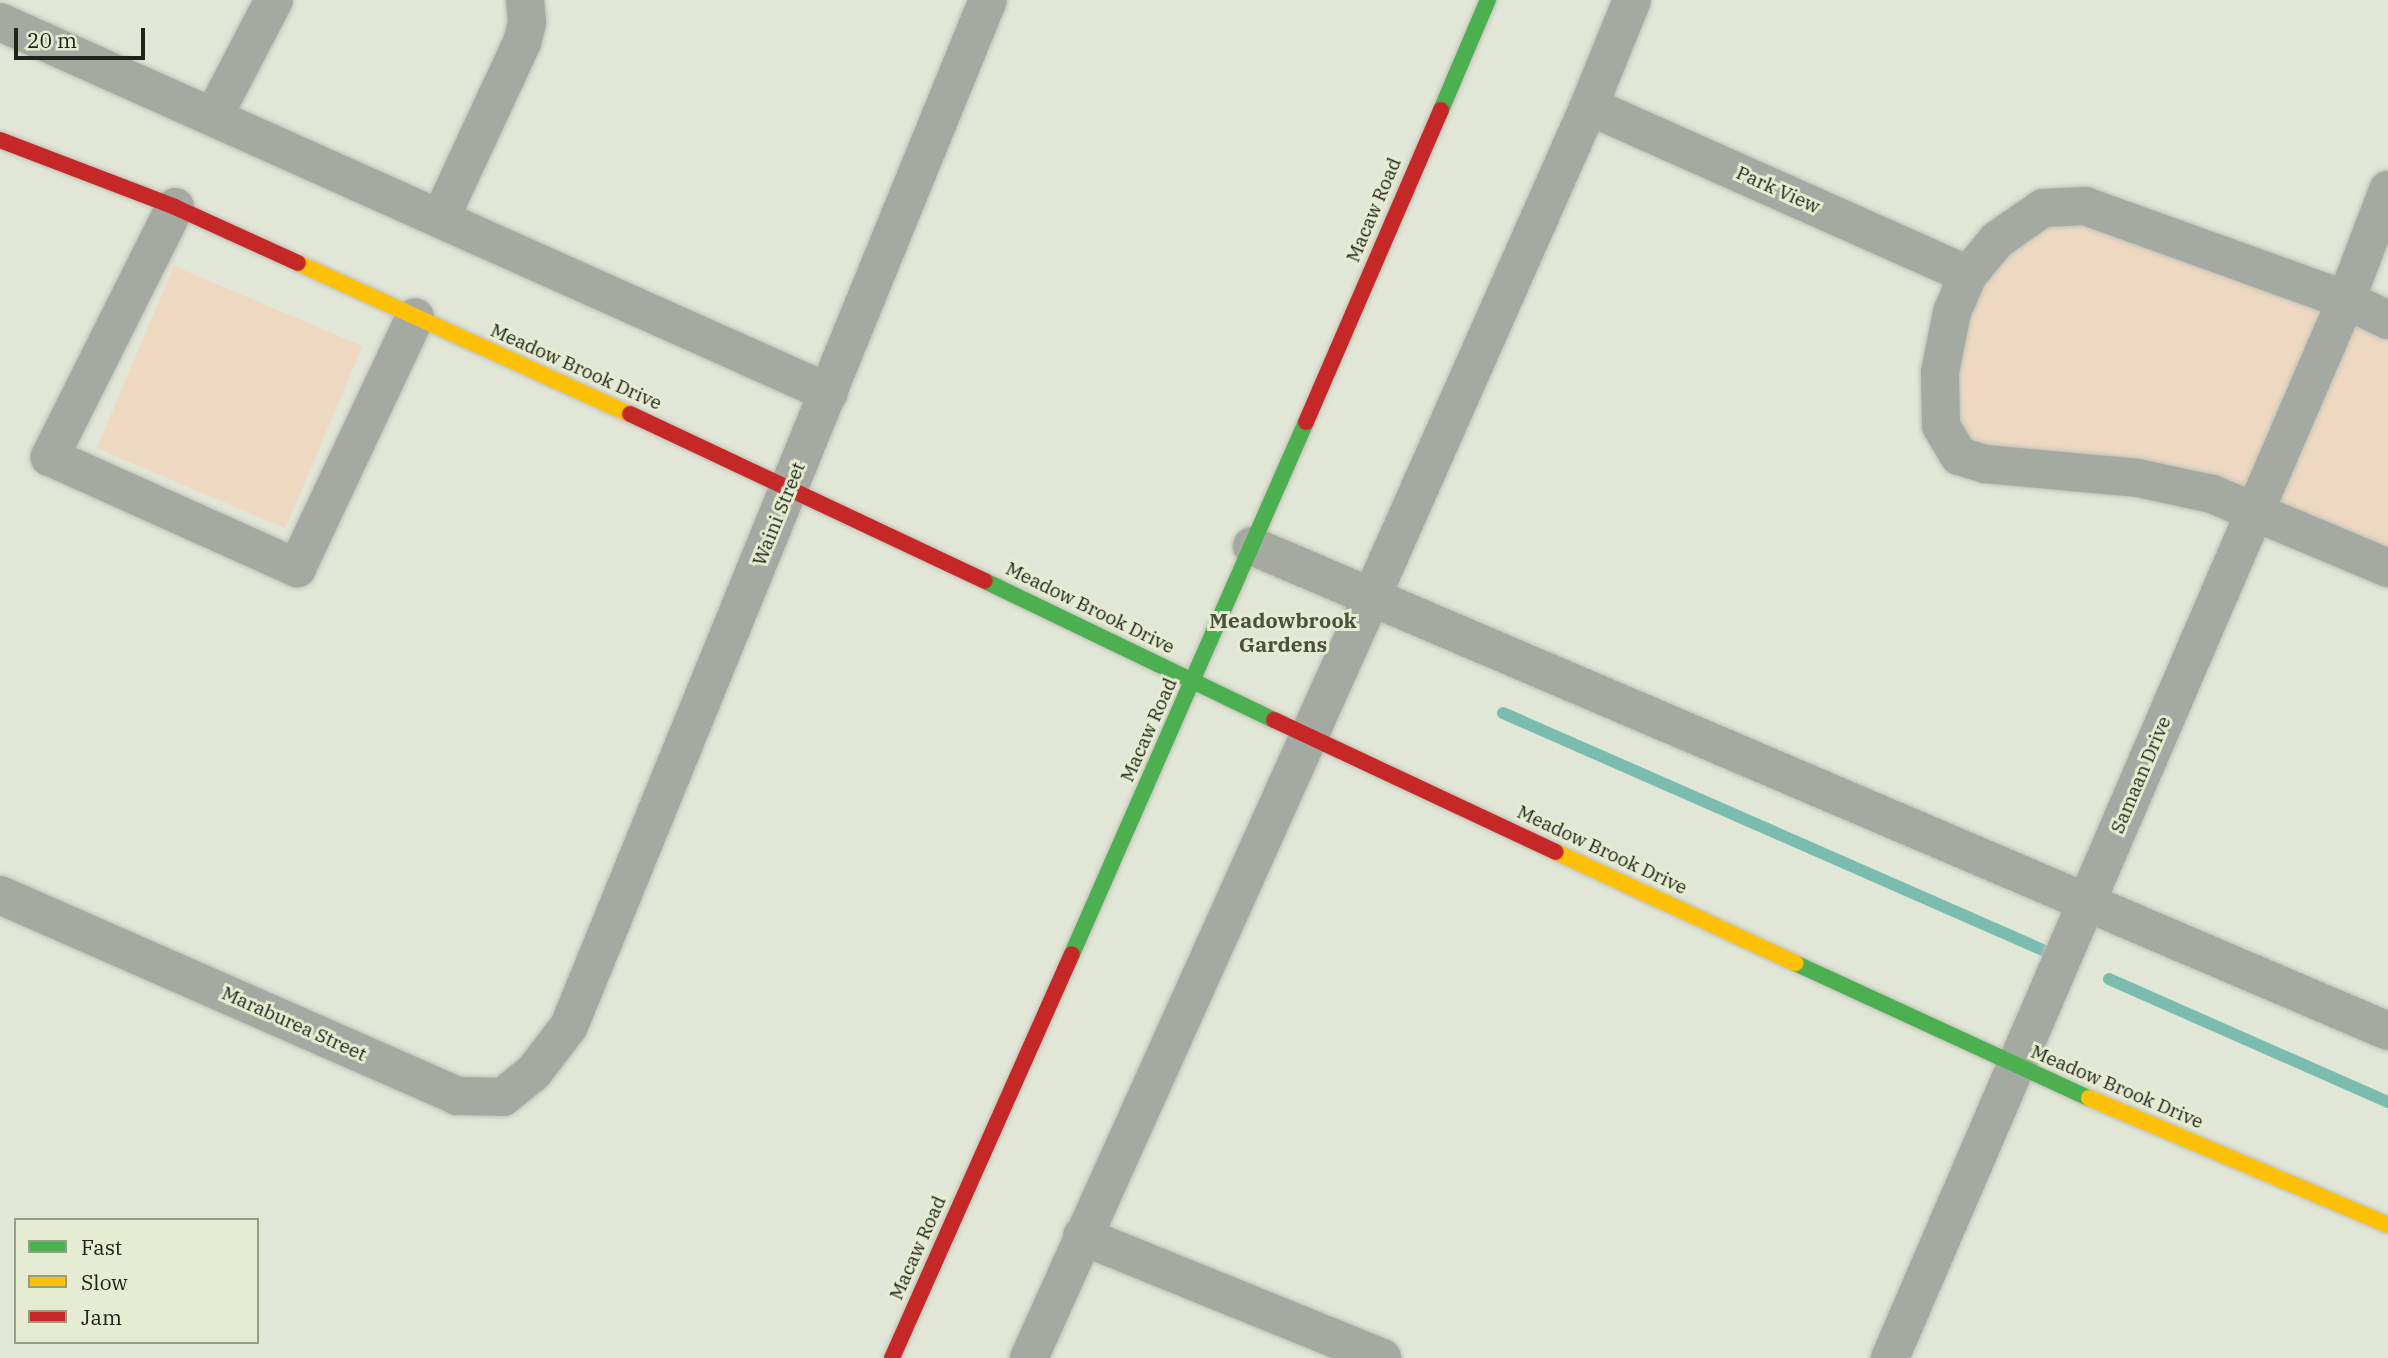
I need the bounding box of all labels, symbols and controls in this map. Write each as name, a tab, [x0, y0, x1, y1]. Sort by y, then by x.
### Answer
scale bar	[18, 14, 149, 58]
text: 20 m	[27, 26, 77, 54]
street label: Macaw Road	[1342, 154, 1406, 266]
street label: Park View	[1733, 161, 1823, 219]
street label: Meadow Brook Drive	[487, 319, 665, 415]
street label: Waini Street	[748, 459, 810, 569]
street label: Meadow Brook Drive	[1002, 557, 1178, 659]
district label: Meadowbrook Gardens	[1209, 607, 1357, 657]
street label: Macaw Road	[1116, 674, 1182, 786]
street label: Samaan Drive	[2106, 713, 2176, 837]
street label: Meadow Brook Drive	[1513, 801, 1691, 899]
street label: Maraburea Street	[218, 982, 370, 1066]
street label: Meadow Brook Drive	[2027, 1040, 2207, 1134]
street label: Macaw Road	[885, 1192, 951, 1304]
legend	[14, 1218, 259, 1344]
text: Fast	[81, 1233, 122, 1261]
text: Slow	[81, 1268, 128, 1296]
text: Jam	[81, 1303, 122, 1331]

